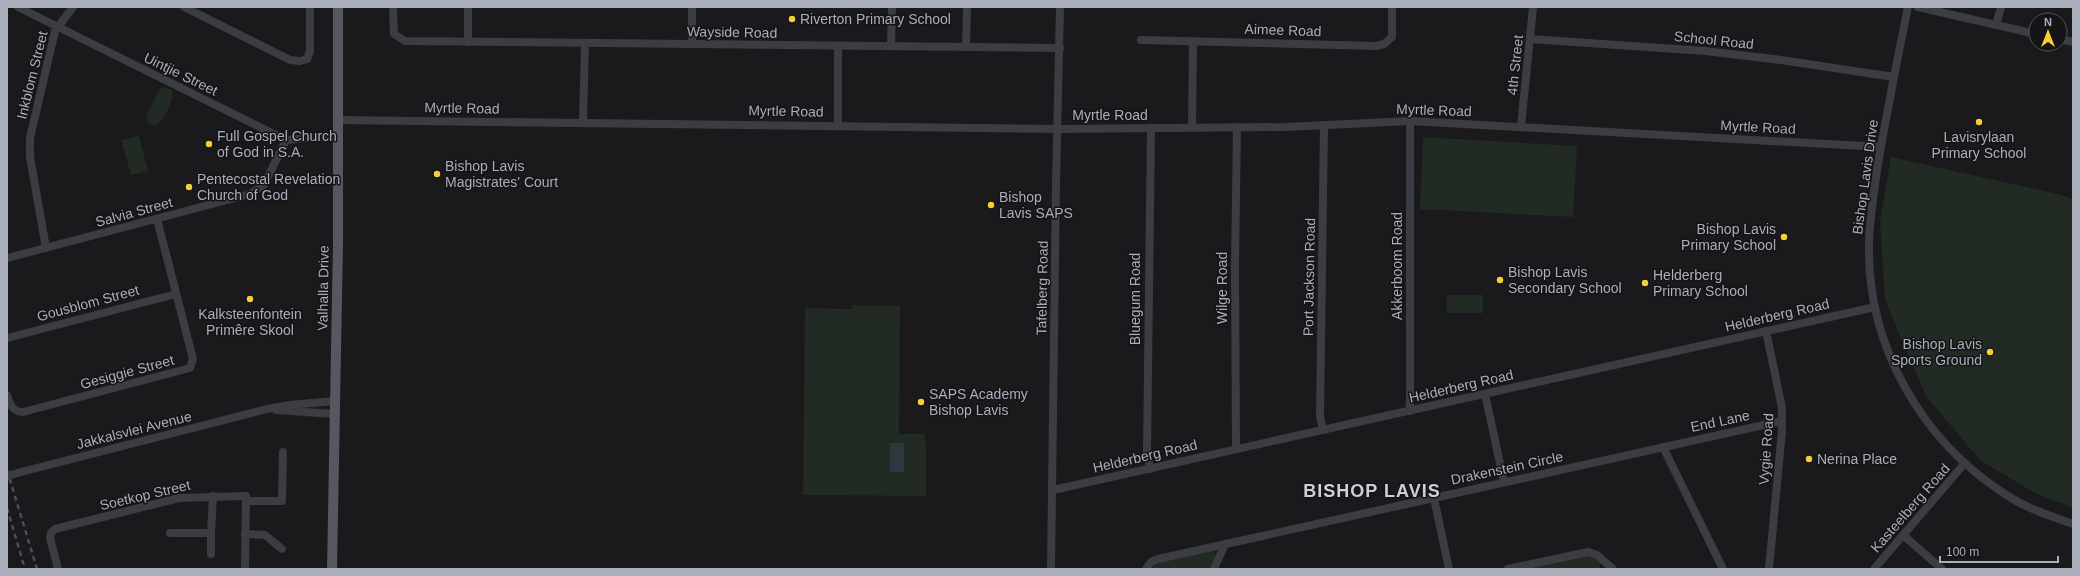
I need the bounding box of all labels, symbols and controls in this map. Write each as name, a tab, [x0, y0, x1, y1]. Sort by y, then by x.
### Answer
place label: Riverton Primary School	[800, 11, 951, 27]
north arrow	[2028, 12, 2068, 52]
marker: Riverton Primary School	[787, 14, 797, 24]
text: N	[2044, 16, 2052, 28]
street label: Aimee Road	[1244, 21, 1322, 39]
street label: Wayside Road	[687, 23, 777, 41]
street label: School Road	[1673, 28, 1755, 52]
street label: Inkblom Street	[13, 29, 51, 121]
street label: 4th Street	[1504, 34, 1526, 96]
street label: Uintjie Street	[141, 49, 221, 99]
street label: Myrtle Road	[424, 99, 500, 117]
street label: Myrtle Road	[1396, 101, 1472, 119]
street label: Myrtle Road	[748, 102, 824, 120]
street label: Myrtle Road	[1072, 107, 1148, 123]
street label: Myrtle Road	[1720, 117, 1796, 137]
marker: Lavisrylaan Primary School	[1974, 117, 1984, 127]
street label: Bishop Lavis Drive	[1849, 118, 1881, 236]
place label: Full Gospel Church of God in S.A.	[217, 128, 337, 160]
place label: Lavisrylaan Primary School	[1932, 129, 2026, 161]
marker: Full Gospel Church of God in S.A.	[204, 139, 214, 149]
place label: Bishop Lavis Magistrates' Court	[445, 158, 558, 190]
marker: Bishop Lavis Magistrates' Court	[432, 169, 442, 179]
place label: Pentecostal Revelation Church of God	[197, 171, 340, 203]
marker: Pentecostal Revelation Church of God	[184, 182, 194, 192]
place label: Bishop Lavis SAPS	[999, 189, 1073, 221]
street label: Salvia Street	[94, 194, 175, 230]
marker: Bishop Lavis SAPS	[986, 200, 996, 210]
street label: Akkerboom Road	[1389, 212, 1405, 320]
street label: Port Jackson Road	[1300, 218, 1318, 336]
place label: Bishop Lavis Primary School	[1681, 221, 1776, 253]
marker: Bishop Lavis Primary School	[1779, 232, 1789, 242]
street label: Tafelberg Road	[1033, 240, 1051, 336]
street label: Valhalla Drive	[314, 245, 332, 331]
street label: Wilge Road	[1214, 252, 1230, 324]
street label: Bluegum Road	[1127, 253, 1143, 345]
place label: Bishop Lavis Secondary School	[1508, 264, 1622, 296]
place label: Helderberg Primary School	[1653, 267, 1748, 299]
marker: Bishop Lavis Secondary School	[1495, 275, 1505, 285]
marker: Helderberg Primary School	[1640, 278, 1650, 288]
street label: Gousblom Street	[35, 282, 141, 324]
marker: Kalksteenfontein Primêre Skool	[245, 294, 255, 304]
street label: Helderberg Road	[1723, 295, 1831, 335]
place label: Kalksteenfontein Primêre Skool	[198, 306, 302, 338]
place label: Bishop Lavis Sports Ground	[1891, 336, 1982, 368]
marker: Bishop Lavis Sports Ground	[1985, 347, 1995, 357]
street label: Gesiggie Street	[78, 352, 176, 392]
street label: Helderberg Road	[1407, 366, 1515, 406]
place label: SAPS Academy Bishop Lavis	[929, 386, 1028, 418]
marker: SAPS Academy Bishop Lavis	[916, 397, 926, 407]
street label: End Lane	[1689, 407, 1751, 435]
street label: Jakkalsvlei Avenue	[75, 408, 193, 452]
street label: Vygie Road	[1756, 413, 1776, 485]
street label: Helderberg Road	[1091, 436, 1199, 476]
street label: Drakenstein Circle	[1449, 448, 1565, 488]
place label: Nerina Place	[1817, 451, 1897, 467]
marker: Nerina Place	[1804, 454, 1814, 464]
street label: Kasteelberg Road	[1867, 460, 1953, 556]
street label: Soetkop Street	[98, 477, 192, 513]
district label: BISHOP LAVIS	[1303, 481, 1441, 501]
scale bar	[1940, 538, 2058, 564]
text: 100 m	[1946, 545, 1979, 559]

